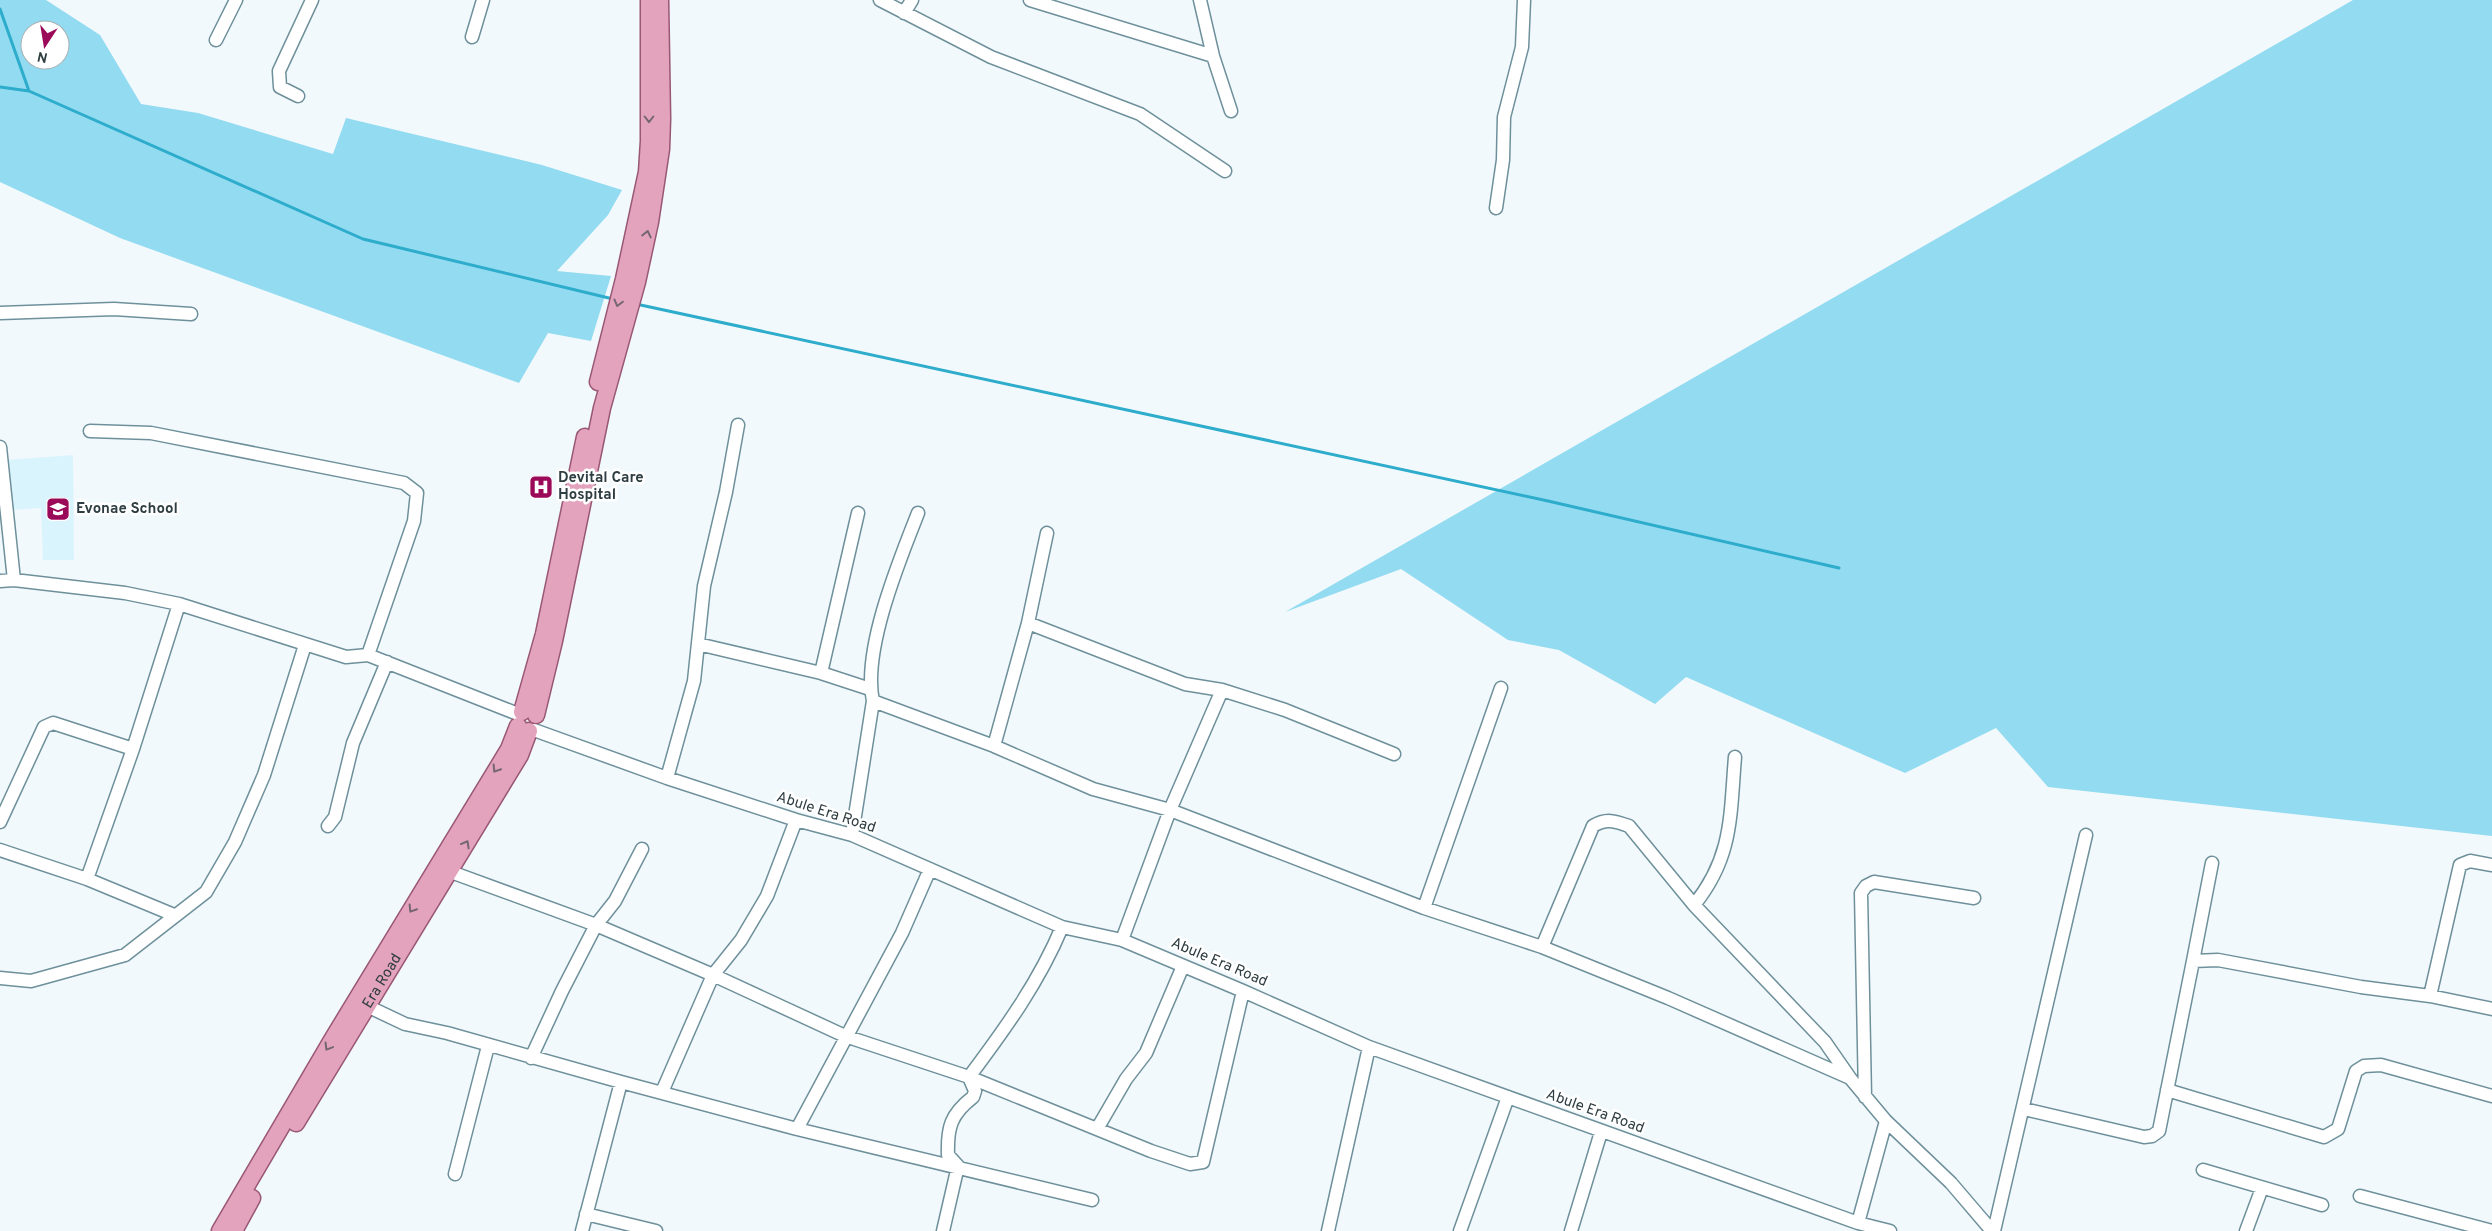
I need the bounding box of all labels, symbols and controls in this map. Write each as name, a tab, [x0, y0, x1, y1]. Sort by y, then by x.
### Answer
north arrow	[20, 20, 70, 70]
text: N	[36, 47, 49, 66]
one-way arrow	[644, 115, 654, 123]
one-way arrow	[642, 230, 652, 239]
one-way arrow	[613, 298, 624, 307]
place label: Devital Care Hospital	[558, 469, 644, 505]
hospital icon: Devital Care Hospital	[528, 474, 554, 500]
school or university icon: Evonae School	[45, 496, 71, 522]
place label: Evonae School	[76, 500, 178, 519]
one-way arrow	[493, 764, 503, 773]
street label: Abule Era Road	[774, 788, 878, 838]
one-way arrow	[460, 841, 470, 850]
one-way arrow	[409, 903, 419, 912]
street label: Abule Era Road	[1168, 934, 1270, 992]
street label: Era Road	[358, 950, 406, 1012]
one-way arrow	[324, 1042, 334, 1051]
street label: Abule Era Road	[1543, 1085, 1647, 1139]

